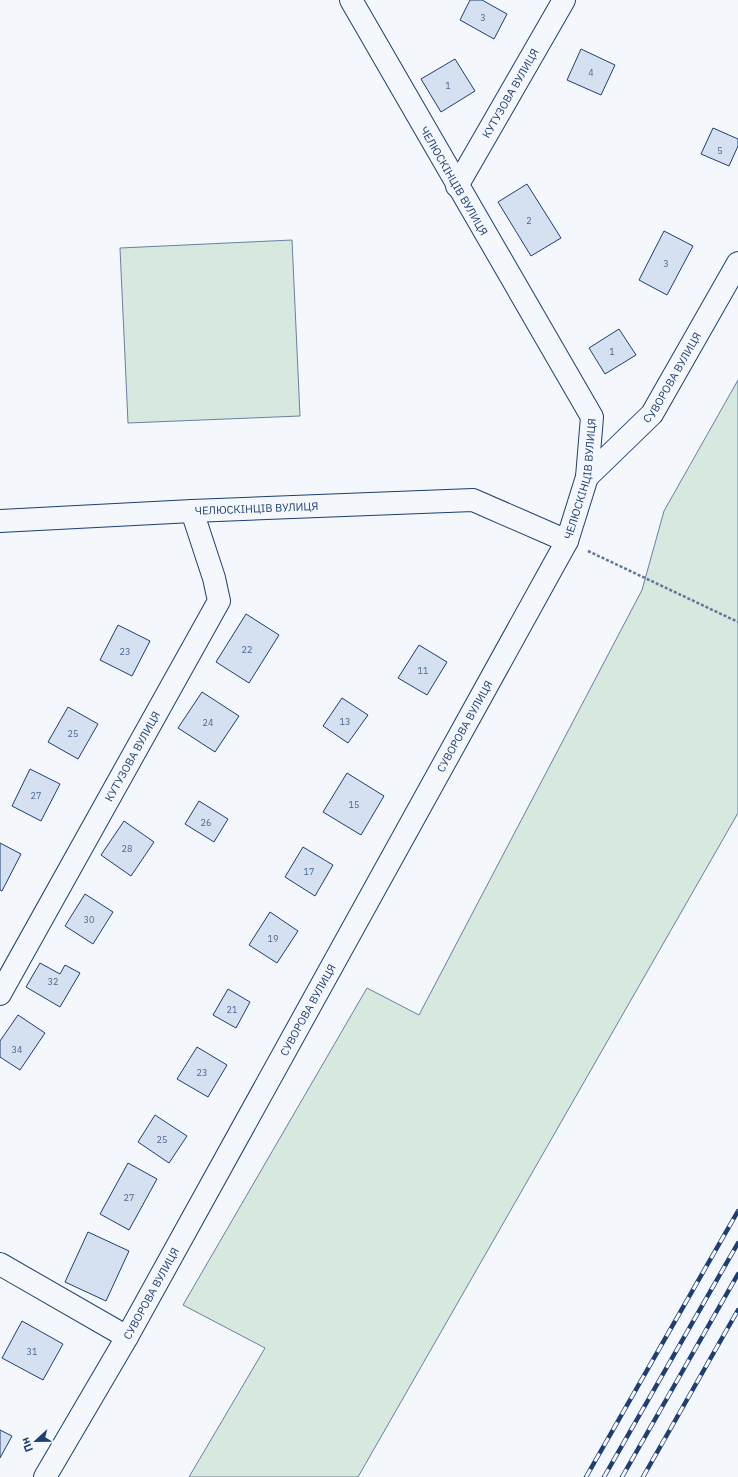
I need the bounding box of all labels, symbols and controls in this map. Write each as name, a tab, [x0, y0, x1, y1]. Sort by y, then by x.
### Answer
house number: 3	[480, 12, 486, 23]
street label: КУТУЗОВА ВУЛИЦЯ	[479, 46, 542, 141]
house number: 4	[588, 67, 594, 78]
house number: 1	[445, 80, 451, 91]
street label: ЧЕЛЮСКІНЦІВ ВУЛИЦЯ	[417, 124, 491, 238]
house number: 5	[717, 145, 723, 156]
house number: 2	[526, 215, 532, 226]
house number: 3	[663, 258, 669, 269]
street label: СУВОРОВА ВУЛИЦЯ	[640, 330, 704, 426]
house number: 1	[609, 346, 615, 357]
street label: ЧЕЛЮСКІНЦІВ ВУЛИЦЯ	[561, 418, 599, 541]
street label: ЧЕЛЮСКІНЦІВ ВУЛИЦЯ	[195, 499, 319, 518]
house number: 22	[242, 644, 252, 655]
house number: 23	[120, 646, 130, 657]
house number: 11	[418, 665, 428, 676]
street label: СУВОРОВА ВУЛИЦЯ	[434, 678, 496, 775]
street label: КУТУЗОВА ВУЛИЦЯ	[102, 709, 163, 804]
house number: 13	[340, 716, 350, 727]
house number: 24	[203, 717, 213, 728]
house number: 25	[68, 728, 78, 739]
house number: 27	[31, 790, 41, 801]
house number: 15	[349, 799, 359, 810]
house number: 26	[201, 817, 211, 828]
house number: 28	[122, 843, 132, 854]
house number: 17	[304, 866, 314, 877]
house number: 30	[84, 914, 94, 925]
house number: 19	[268, 933, 278, 944]
street label: СУВОРОВА ВУЛИЦЯ	[277, 961, 339, 1058]
house number: 32	[48, 976, 58, 987]
house number: 21	[227, 1004, 237, 1015]
house number: 34	[12, 1044, 22, 1055]
house number: 23	[197, 1067, 207, 1078]
house number: 25	[157, 1134, 167, 1145]
house number: 27	[124, 1192, 134, 1203]
street label: СУВОРОВА ВУЛИЦЯ	[120, 1245, 182, 1342]
house number: 31	[27, 1346, 37, 1357]
north arrow	[16, 1421, 56, 1461]
text: Пн	[18, 1435, 36, 1454]

